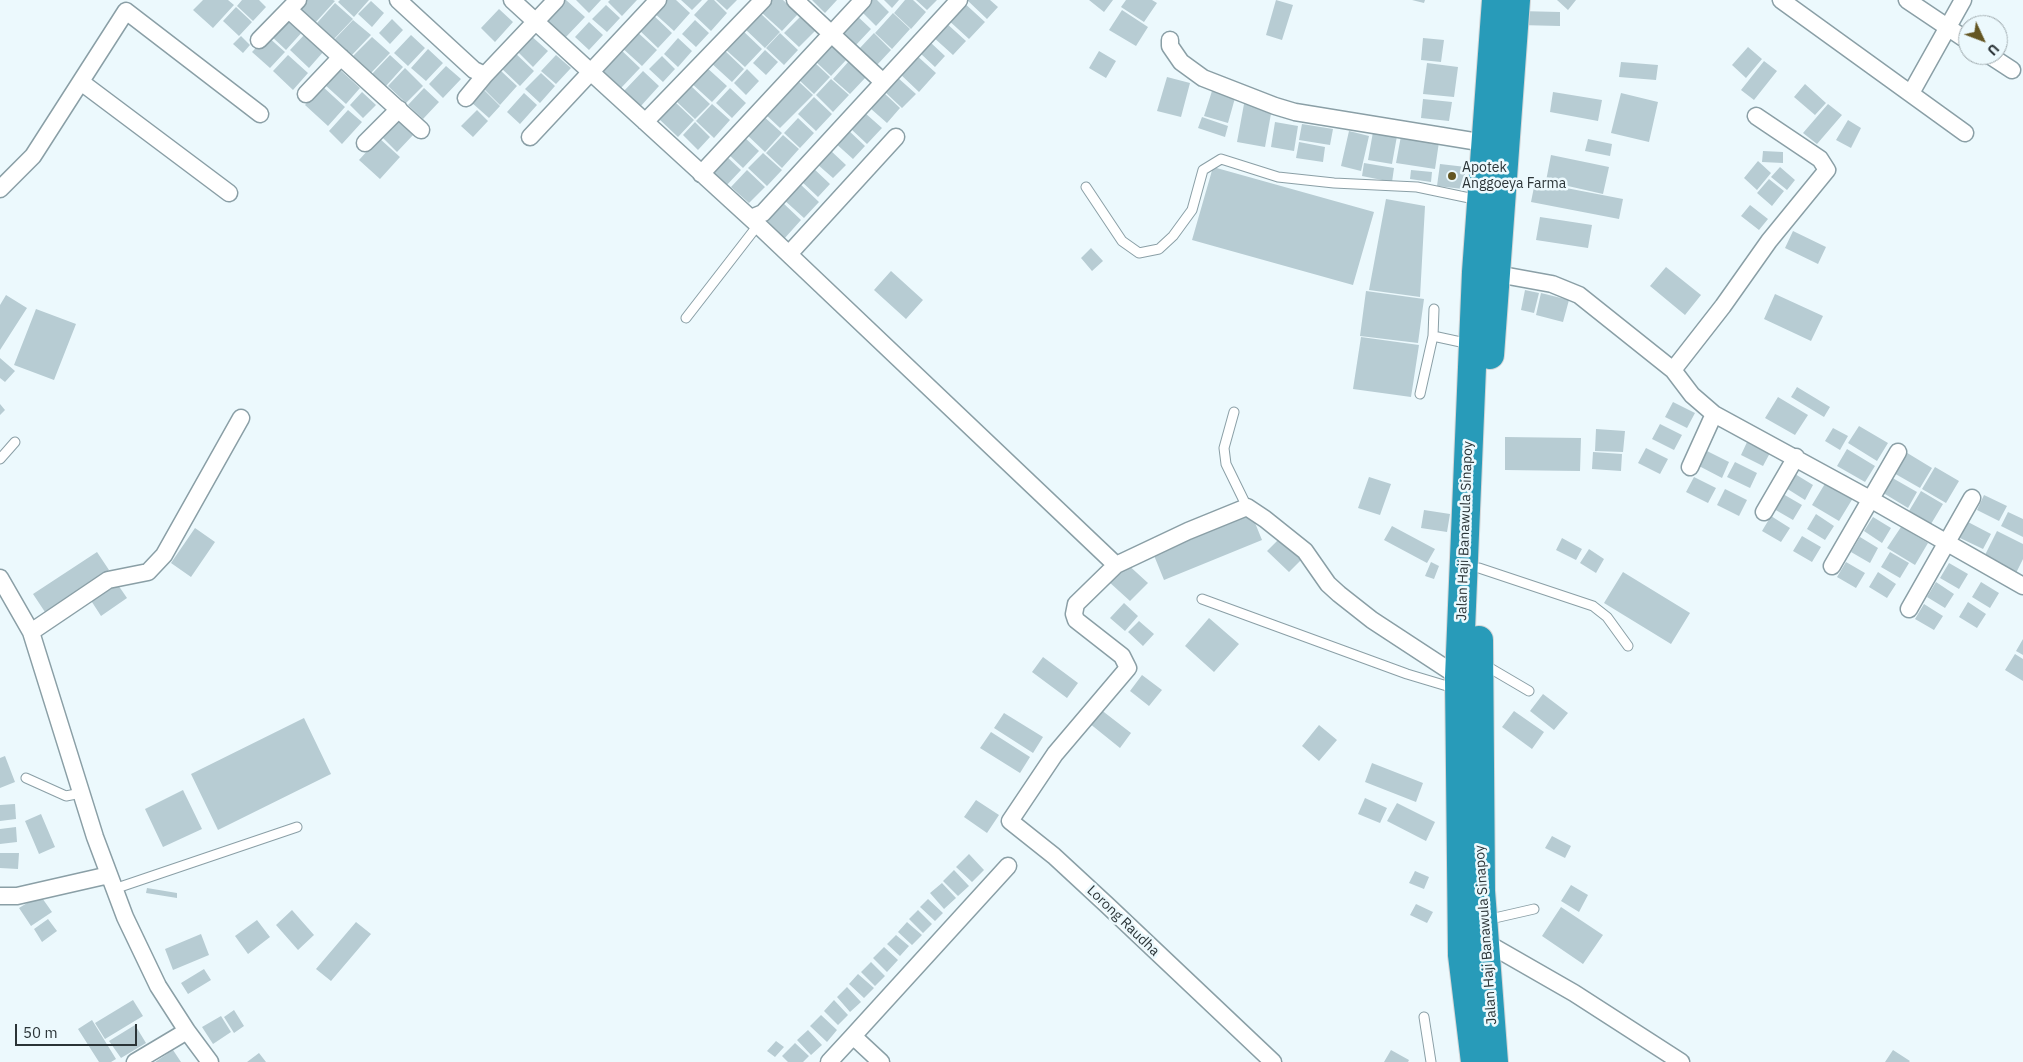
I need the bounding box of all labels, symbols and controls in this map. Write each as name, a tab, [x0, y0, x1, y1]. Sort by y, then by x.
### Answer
north arrow	[1958, 15, 2008, 65]
text: U	[1983, 40, 2003, 59]
place label: Apotek Anggoeya Farma	[1462, 160, 1566, 192]
marker: Apotek Anggoeya Farma	[1446, 170, 1458, 182]
street label: Jalan Haji Banawula Sinapoy	[1453, 441, 1477, 621]
street label: Jalan Haji Banawula Sinapoy	[1471, 845, 1501, 1025]
street label: Lorong Raudha	[1083, 882, 1163, 960]
scale bar	[18, 1014, 140, 1046]
text: 50 m	[23, 1023, 58, 1042]

